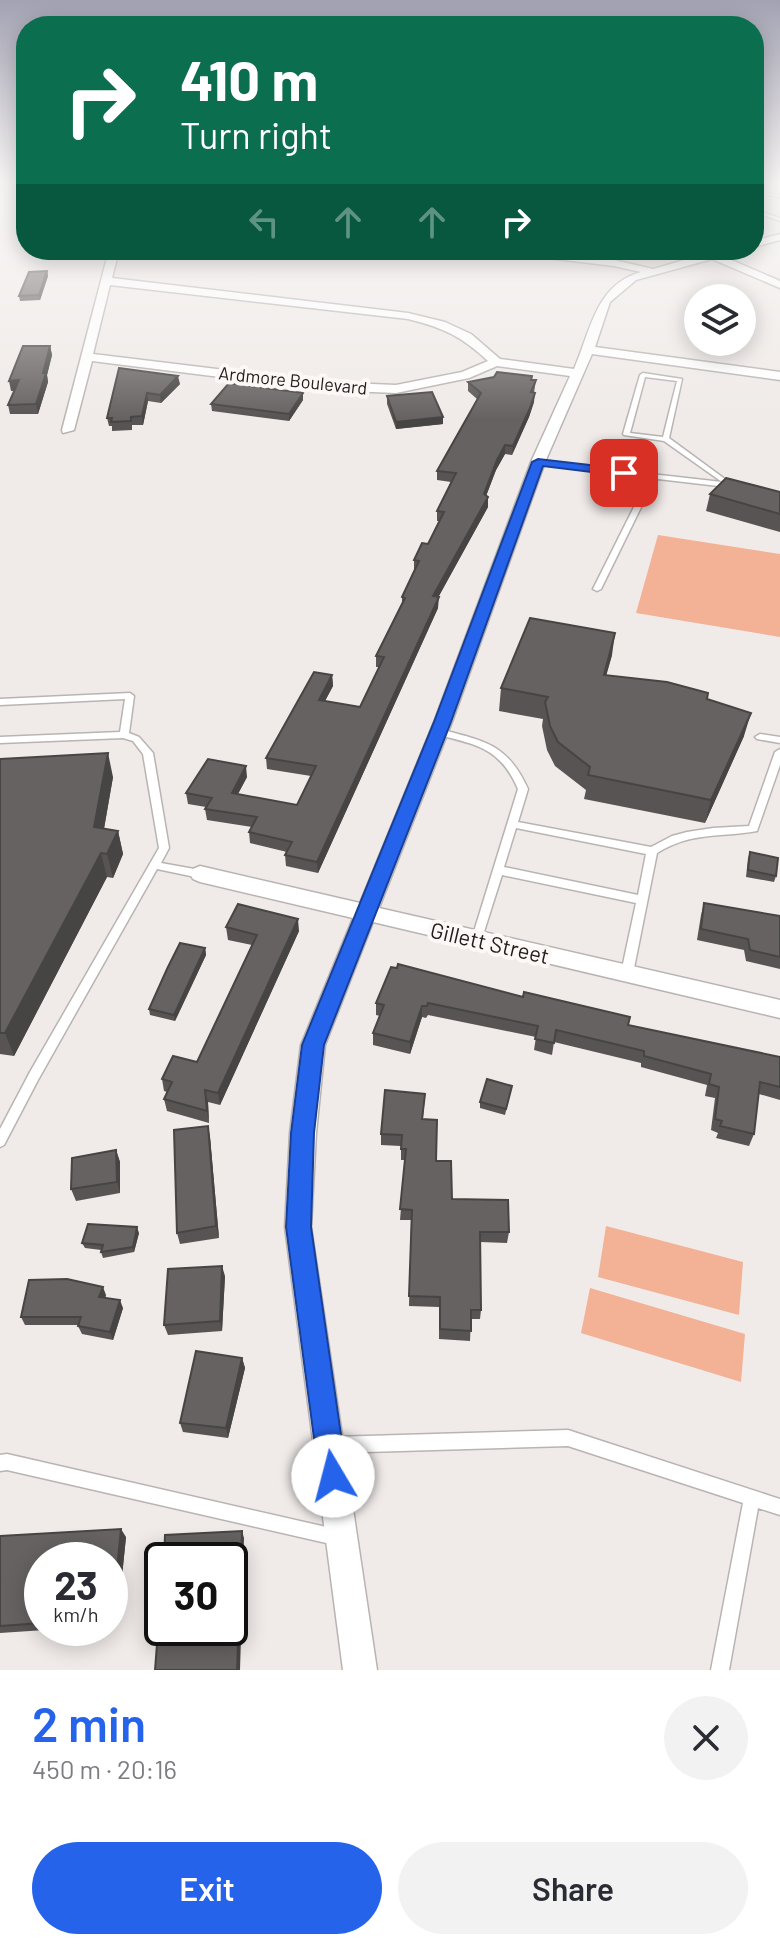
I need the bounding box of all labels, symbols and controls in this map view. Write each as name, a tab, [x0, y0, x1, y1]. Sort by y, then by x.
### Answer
text: 410 m	[180, 45, 318, 112]
icon: right	[48, 48, 152, 152]
text: Turn right	[180, 113, 332, 156]
icon: left	[242, 200, 286, 244]
icon: ahead	[326, 200, 370, 244]
icon: ahead	[410, 200, 454, 244]
icon: right	[494, 200, 538, 244]
map controls	[684, 284, 756, 356]
button: layers	[684, 284, 756, 356]
street label: Ardmore Boulevard	[217, 361, 369, 399]
pin	[590, 439, 658, 507]
icon: arrive	[602, 451, 646, 495]
street label: Gillett Street	[428, 916, 552, 968]
position arrow	[291, 1434, 375, 1518]
speed limit sign: 30	[144, 1542, 248, 1646]
text: 23	[54, 1560, 98, 1608]
text: km/h	[53, 1602, 99, 1626]
text: 2 min	[32, 1694, 146, 1752]
button: close	[664, 1696, 748, 1780]
text: 450 m · 20:16	[32, 1753, 177, 1784]
button: Exit	[32, 1842, 382, 1934]
button: Share	[398, 1842, 748, 1934]

